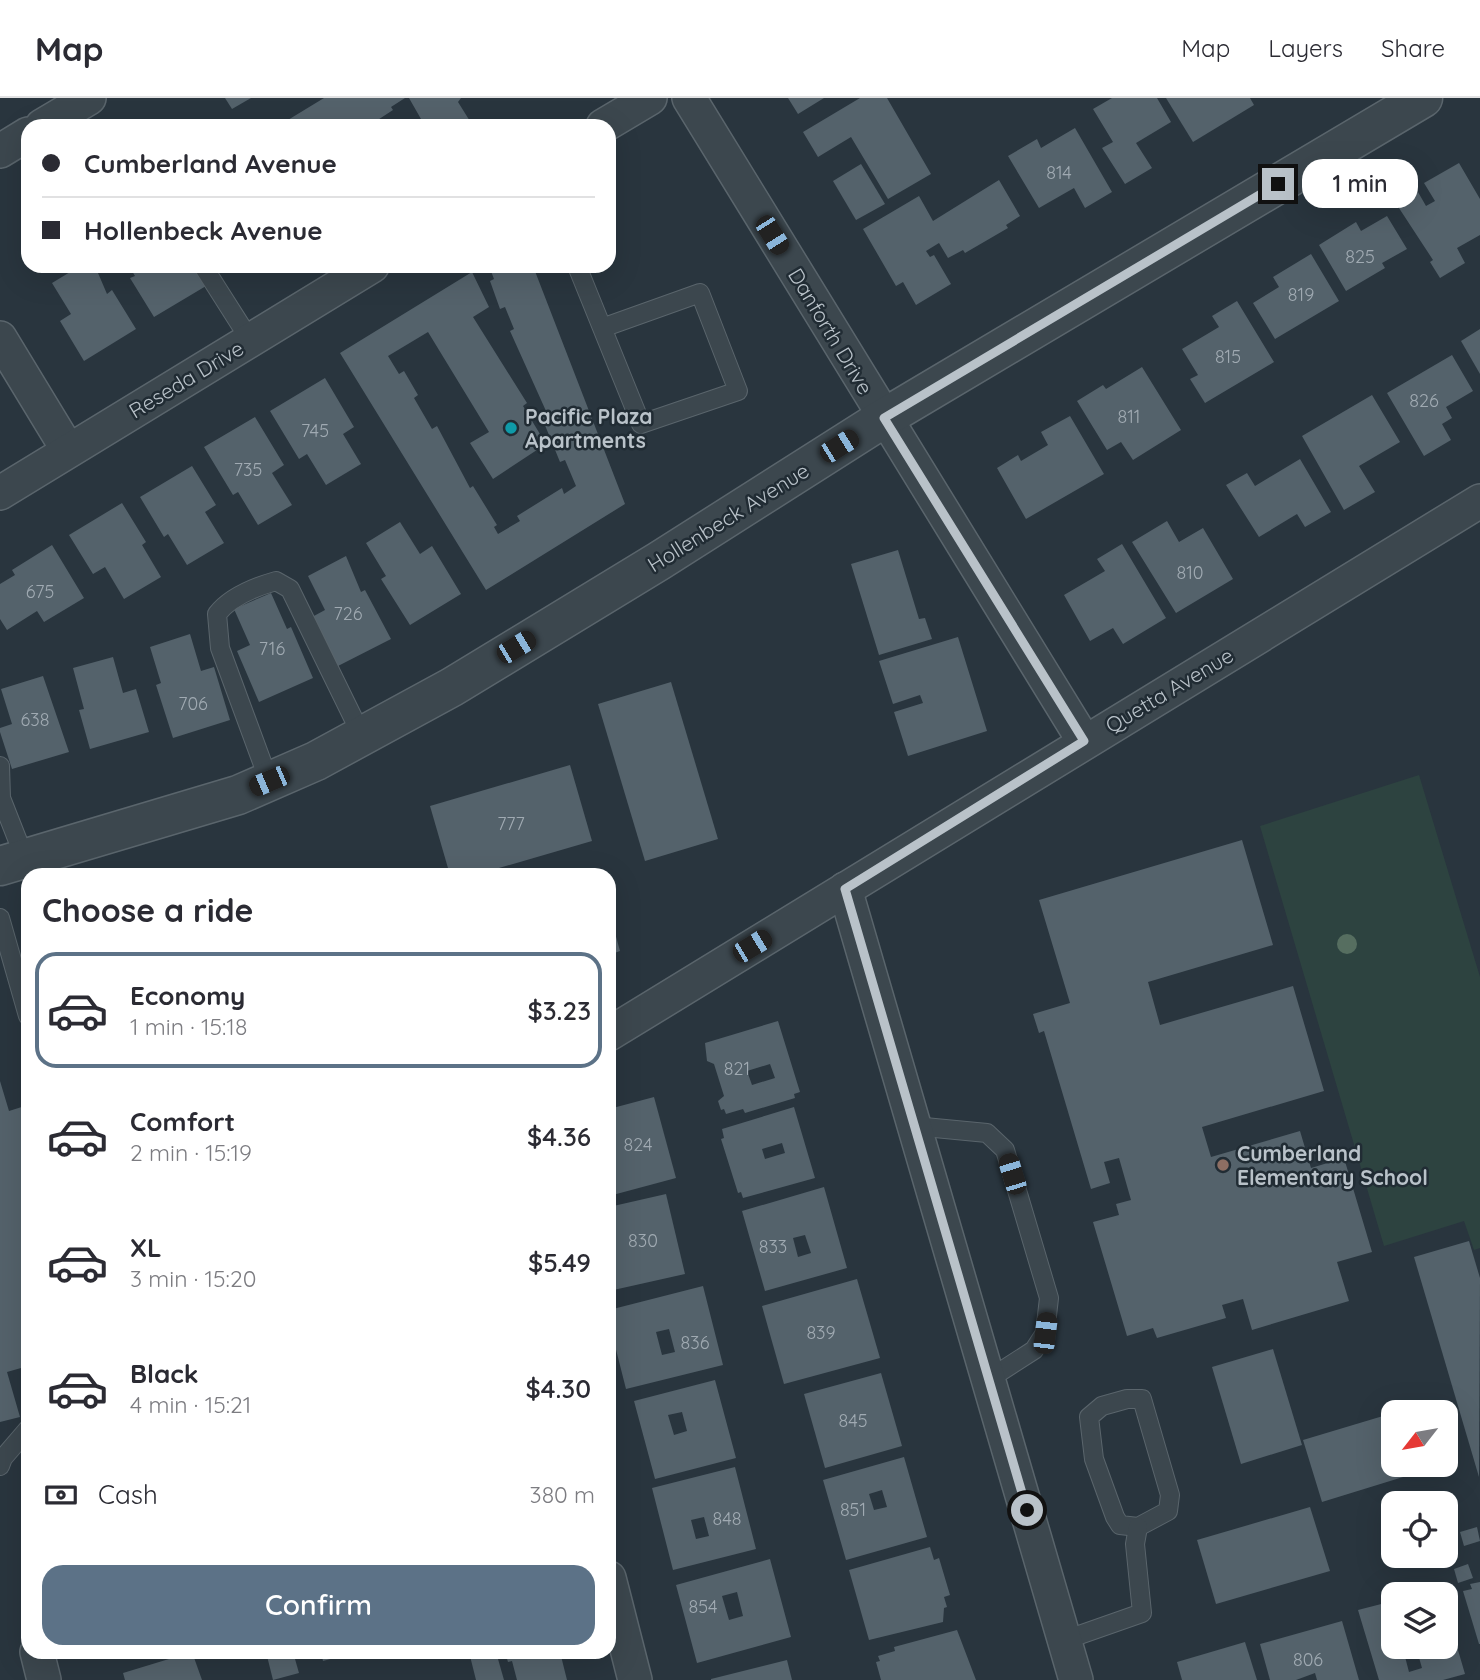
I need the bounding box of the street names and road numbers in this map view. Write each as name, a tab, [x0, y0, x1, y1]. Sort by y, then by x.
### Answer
street label: Danforth Drive	[783, 263, 879, 399]
street label: Reseda Drive	[124, 335, 248, 423]
street label: Hollenbeck Avenue	[642, 457, 814, 577]
street label: Quetta Avenue	[1100, 642, 1238, 738]

